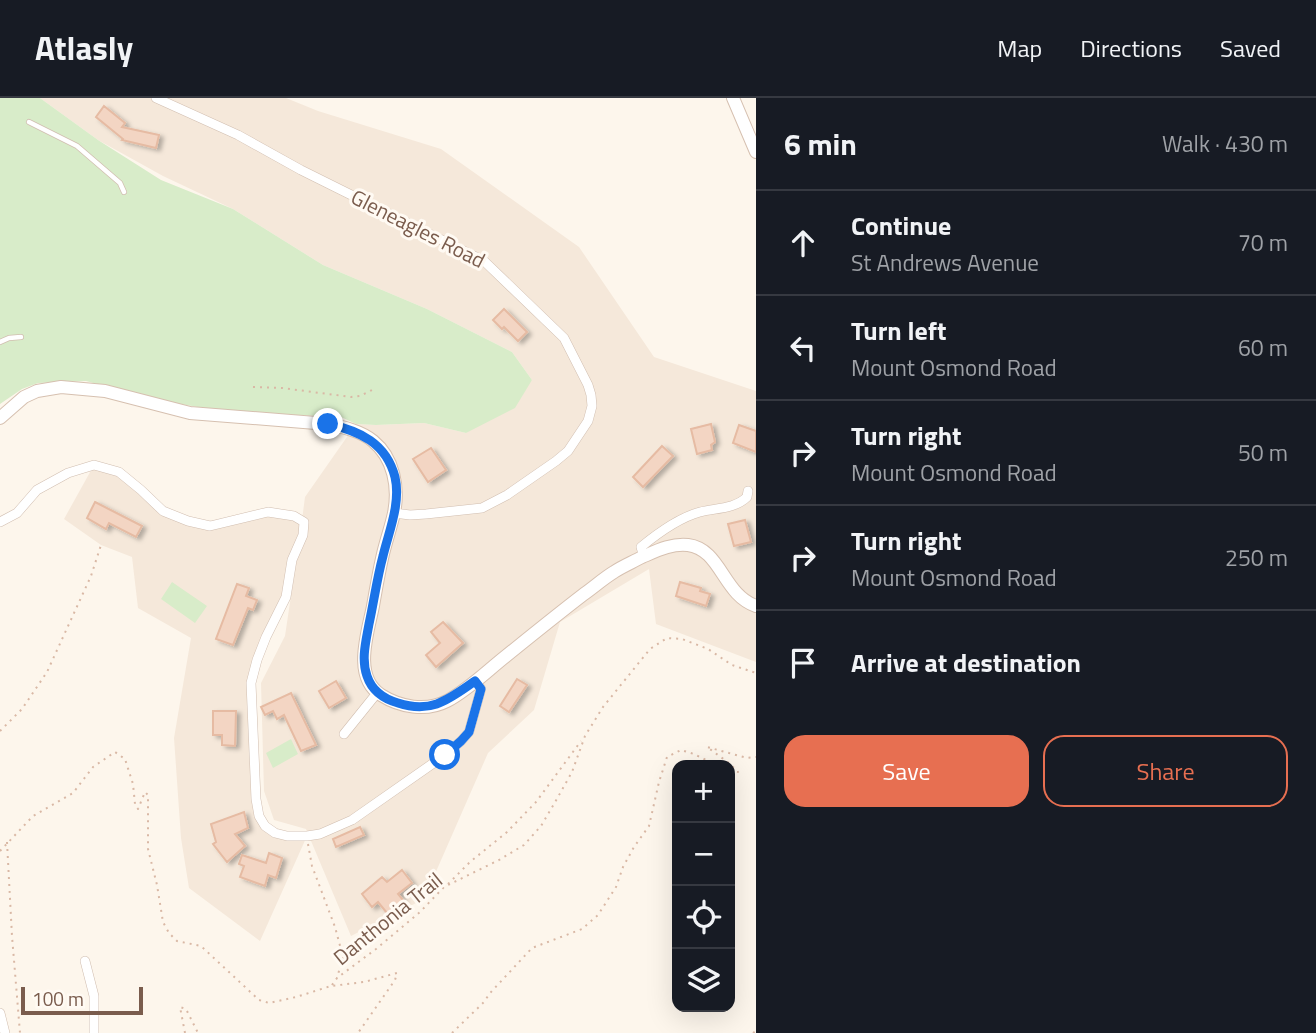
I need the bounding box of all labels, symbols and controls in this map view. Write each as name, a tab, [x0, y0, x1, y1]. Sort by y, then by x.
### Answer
text: Atlasly	[35, 23, 133, 73]
text: Map	[997, 30, 1042, 66]
text: Directions	[1080, 30, 1182, 66]
text: Saved	[1220, 30, 1281, 66]
text: 6 min	[784, 121, 857, 167]
text: Walk · 430 m	[1162, 126, 1288, 161]
street label: Gleneagles Road	[346, 181, 491, 276]
text: Continue	[851, 206, 951, 245]
icon: ahead	[784, 224, 822, 262]
text: 70 m	[1238, 225, 1288, 260]
text: St Andrews Avenue	[851, 245, 1039, 280]
text: Turn left	[851, 311, 946, 350]
icon: left	[784, 329, 822, 367]
text: 60 m	[1238, 330, 1288, 365]
text: Mount Osmond Road	[851, 350, 1057, 385]
route end	[312, 408, 343, 439]
text: Turn right	[851, 416, 962, 455]
icon: right	[784, 434, 822, 472]
text: 50 m	[1238, 435, 1288, 470]
text: Mount Osmond Road	[851, 455, 1057, 490]
text: Turn right	[851, 521, 962, 560]
icon: right	[784, 539, 822, 577]
text: 250 m	[1225, 540, 1288, 575]
text: Mount Osmond Road	[851, 560, 1057, 595]
text: Arrive at destination	[851, 643, 1081, 682]
icon: arrive	[784, 644, 822, 682]
button: Save	[784, 735, 1029, 807]
button: Share	[1043, 735, 1288, 807]
route start	[429, 739, 460, 770]
map controls	[672, 760, 735, 1012]
button: +	[672, 760, 735, 823]
button: −	[672, 823, 735, 886]
street label: Danthonia Trail	[326, 864, 449, 972]
button: locate	[672, 886, 735, 949]
button: layers	[672, 949, 735, 1012]
scale bar	[21, 984, 144, 1016]
text: 100 m	[32, 984, 84, 1013]

